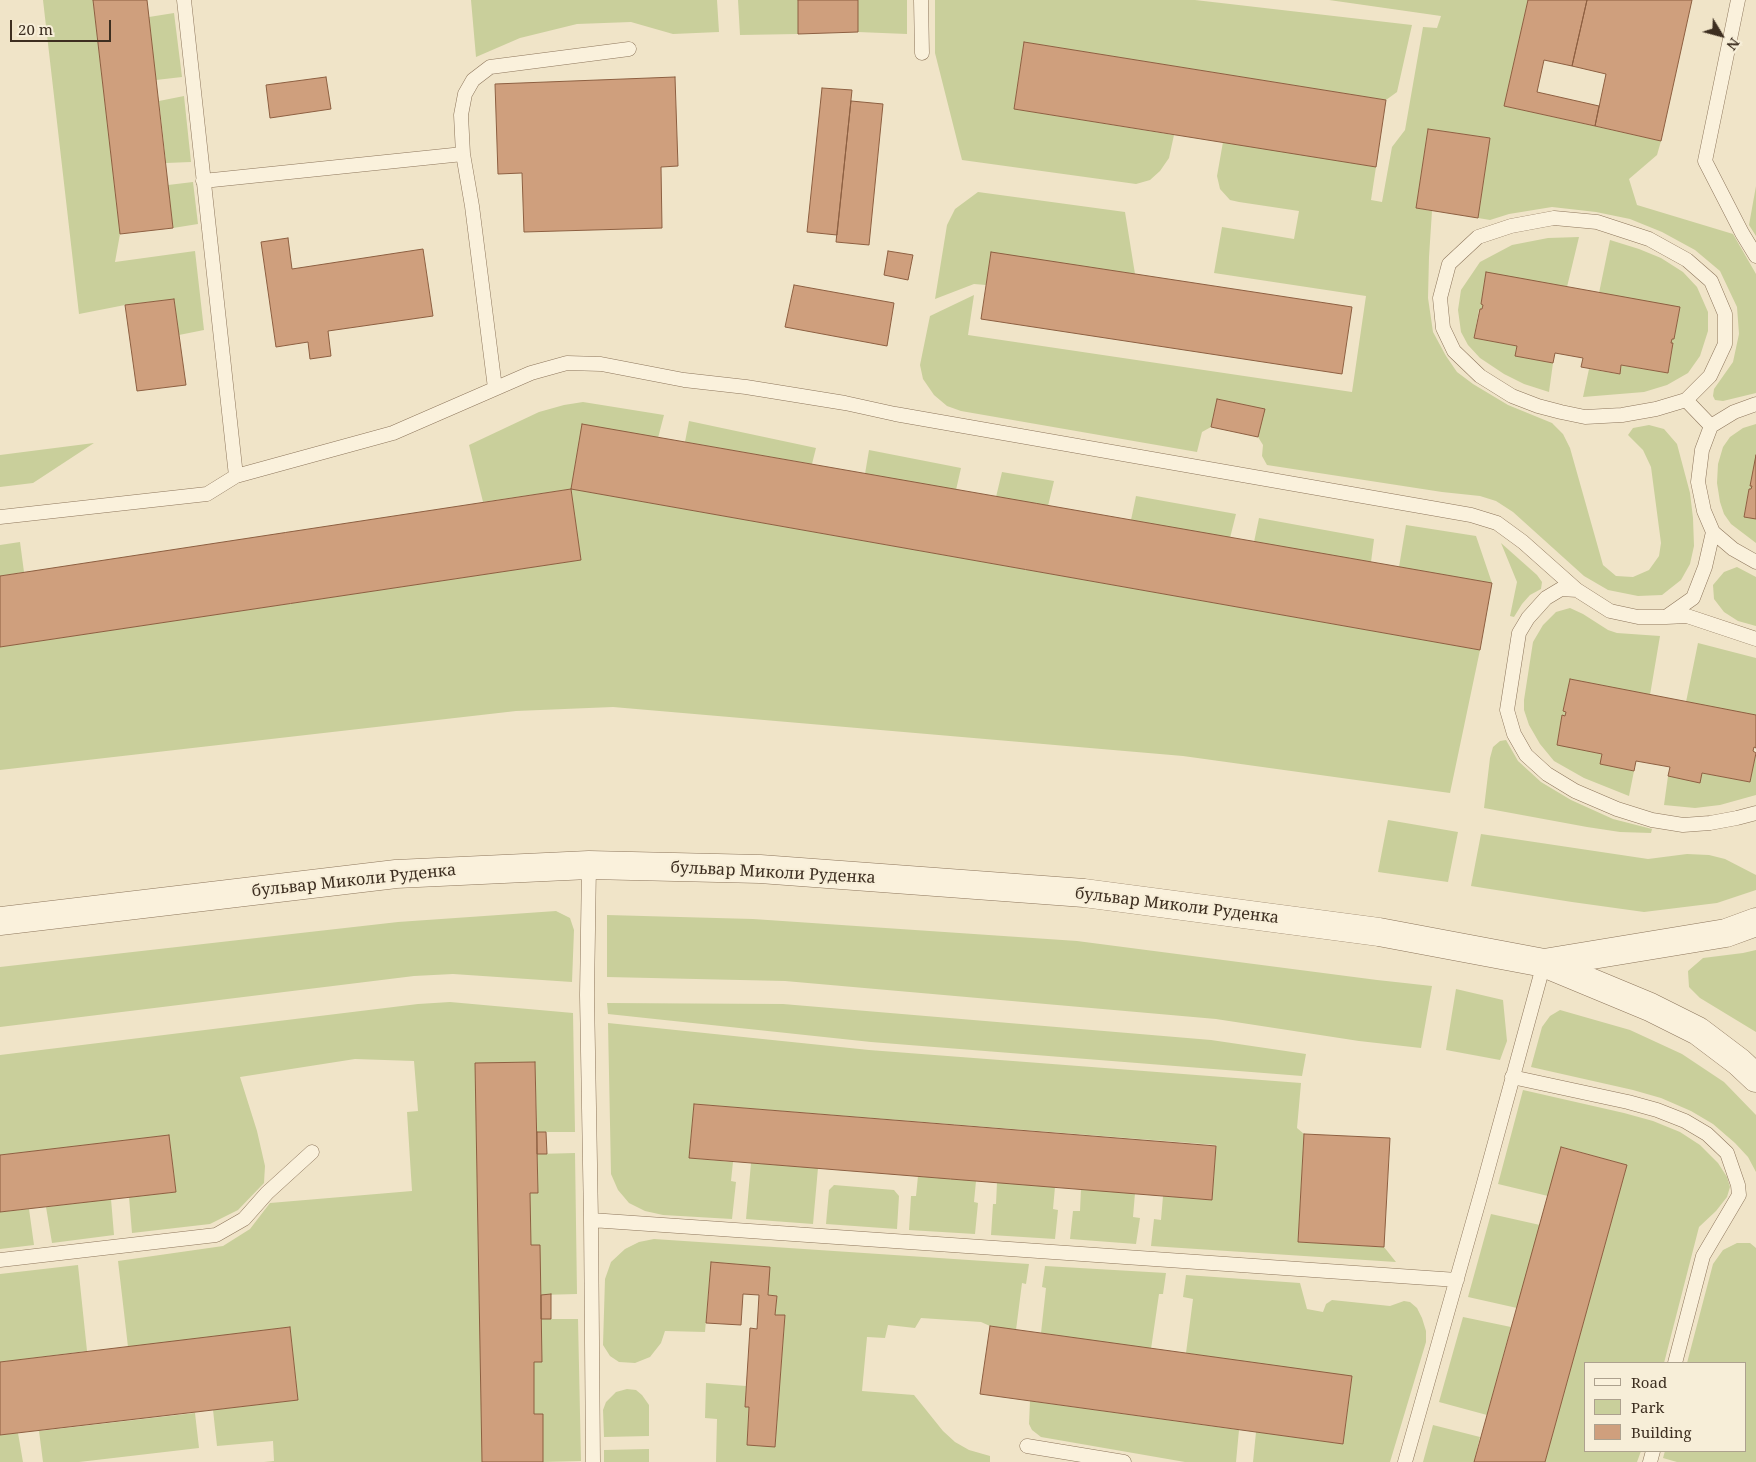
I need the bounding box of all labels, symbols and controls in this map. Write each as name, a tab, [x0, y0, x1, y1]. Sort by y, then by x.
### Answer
scale bar	[12, 10, 114, 42]
north arrow	[1696, 10, 1746, 60]
text: 20 m	[18, 19, 53, 39]
text: N	[1722, 34, 1744, 54]
street label: бульвар Миколи Руденка	[670, 858, 876, 888]
street label: бульвар Миколи Руденка	[251, 861, 457, 901]
street label: бульвар Миколи Руденка	[1074, 884, 1280, 928]
legend	[1584, 1362, 1746, 1452]
text: Road	[1631, 1372, 1667, 1392]
text: Park	[1631, 1397, 1664, 1417]
text: Building	[1631, 1422, 1692, 1442]

